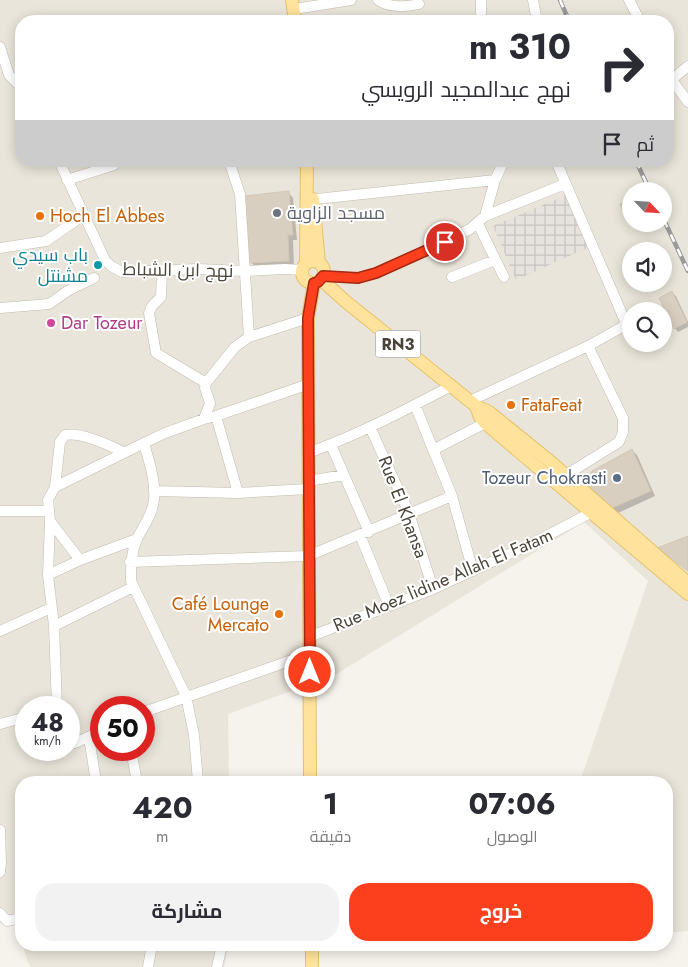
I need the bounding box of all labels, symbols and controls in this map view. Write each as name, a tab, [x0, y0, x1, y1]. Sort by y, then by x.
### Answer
text: 310 m	[469, 22, 571, 72]
icon: right	[589, 35, 654, 100]
text: نهج عبدالمجيد الرويسي	[361, 73, 571, 105]
icon: arrive	[598, 130, 626, 158]
text: ثم	[636, 131, 654, 158]
north arrow	[622, 182, 672, 232]
map controls	[622, 182, 672, 352]
place label: مسجد الزاوية	[287, 200, 385, 226]
place label: Hoch El Abbes	[50, 203, 165, 229]
marker: مسجد الزاوية	[271, 207, 283, 219]
marker: Hoch El Abbes	[34, 210, 46, 222]
pin	[424, 221, 466, 263]
icon: arrive	[431, 228, 459, 256]
place label: باب سيدي مشنتل	[12, 242, 88, 289]
button: sound	[622, 242, 672, 292]
street label: نهج ابن الشباط	[122, 256, 234, 284]
marker: باب سيدي مشنتل	[92, 259, 104, 271]
button: search	[622, 302, 672, 352]
place label: Dar Tozeur	[61, 310, 143, 336]
marker: Dar Tozeur	[45, 317, 57, 329]
road number: RN3	[376, 330, 420, 358]
place label: FataFeat	[521, 392, 582, 418]
marker: FataFeat	[505, 399, 517, 411]
street label: Rue El Khansa	[372, 452, 434, 562]
place label: Tozeur Chokrasti	[482, 465, 607, 491]
marker: Tozeur Chokrasti	[611, 472, 623, 484]
street label: Rue Moez lidine Allah El Fatam	[329, 522, 557, 638]
place label: Café Lounge Mercato	[172, 591, 269, 638]
marker: Café Lounge Mercato	[273, 608, 285, 620]
position arrow	[283, 645, 335, 697]
speed limit sign: 50	[90, 696, 155, 761]
text: 48	[31, 704, 64, 740]
text: km/h	[34, 732, 61, 750]
text: 1	[323, 782, 338, 825]
text: 07:06	[468, 782, 556, 825]
text: 420	[132, 786, 193, 829]
text: m	[156, 825, 169, 848]
text: دقيقة	[310, 825, 351, 848]
text: الوصول	[487, 825, 538, 848]
button: مشاركة	[35, 883, 339, 941]
button: خروج	[349, 883, 653, 941]

